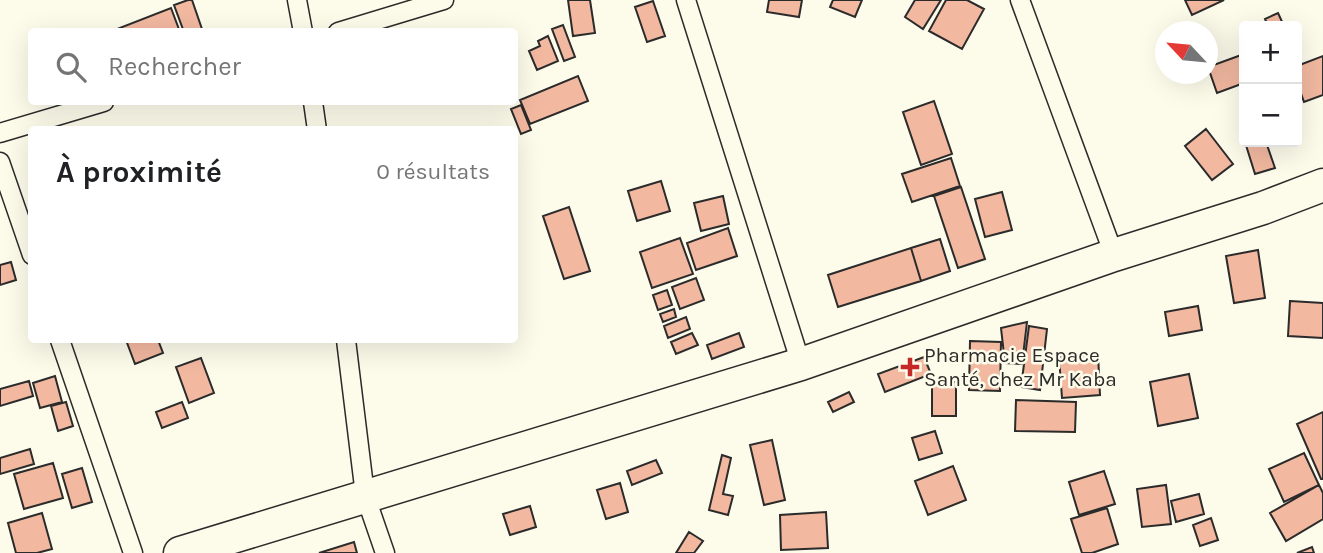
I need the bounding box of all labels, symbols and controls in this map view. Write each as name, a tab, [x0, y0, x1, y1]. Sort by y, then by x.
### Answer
north arrow	[1155, 21, 1218, 84]
map controls	[1239, 21, 1302, 147]
button: +	[1239, 21, 1302, 84]
search box	[28, 28, 518, 105]
icon: search	[52, 48, 90, 86]
text: Rechercher	[108, 51, 241, 82]
button: −	[1239, 84, 1302, 147]
text: À proximité	[56, 154, 222, 190]
text: 0 résultats	[376, 158, 490, 185]
place label: Pharmacie Espace Santé, chez Mr Kaba	[924, 343, 1117, 391]
marker: Pharmacie Espace Santé, chez Mr Kaba	[902, 359, 918, 375]

